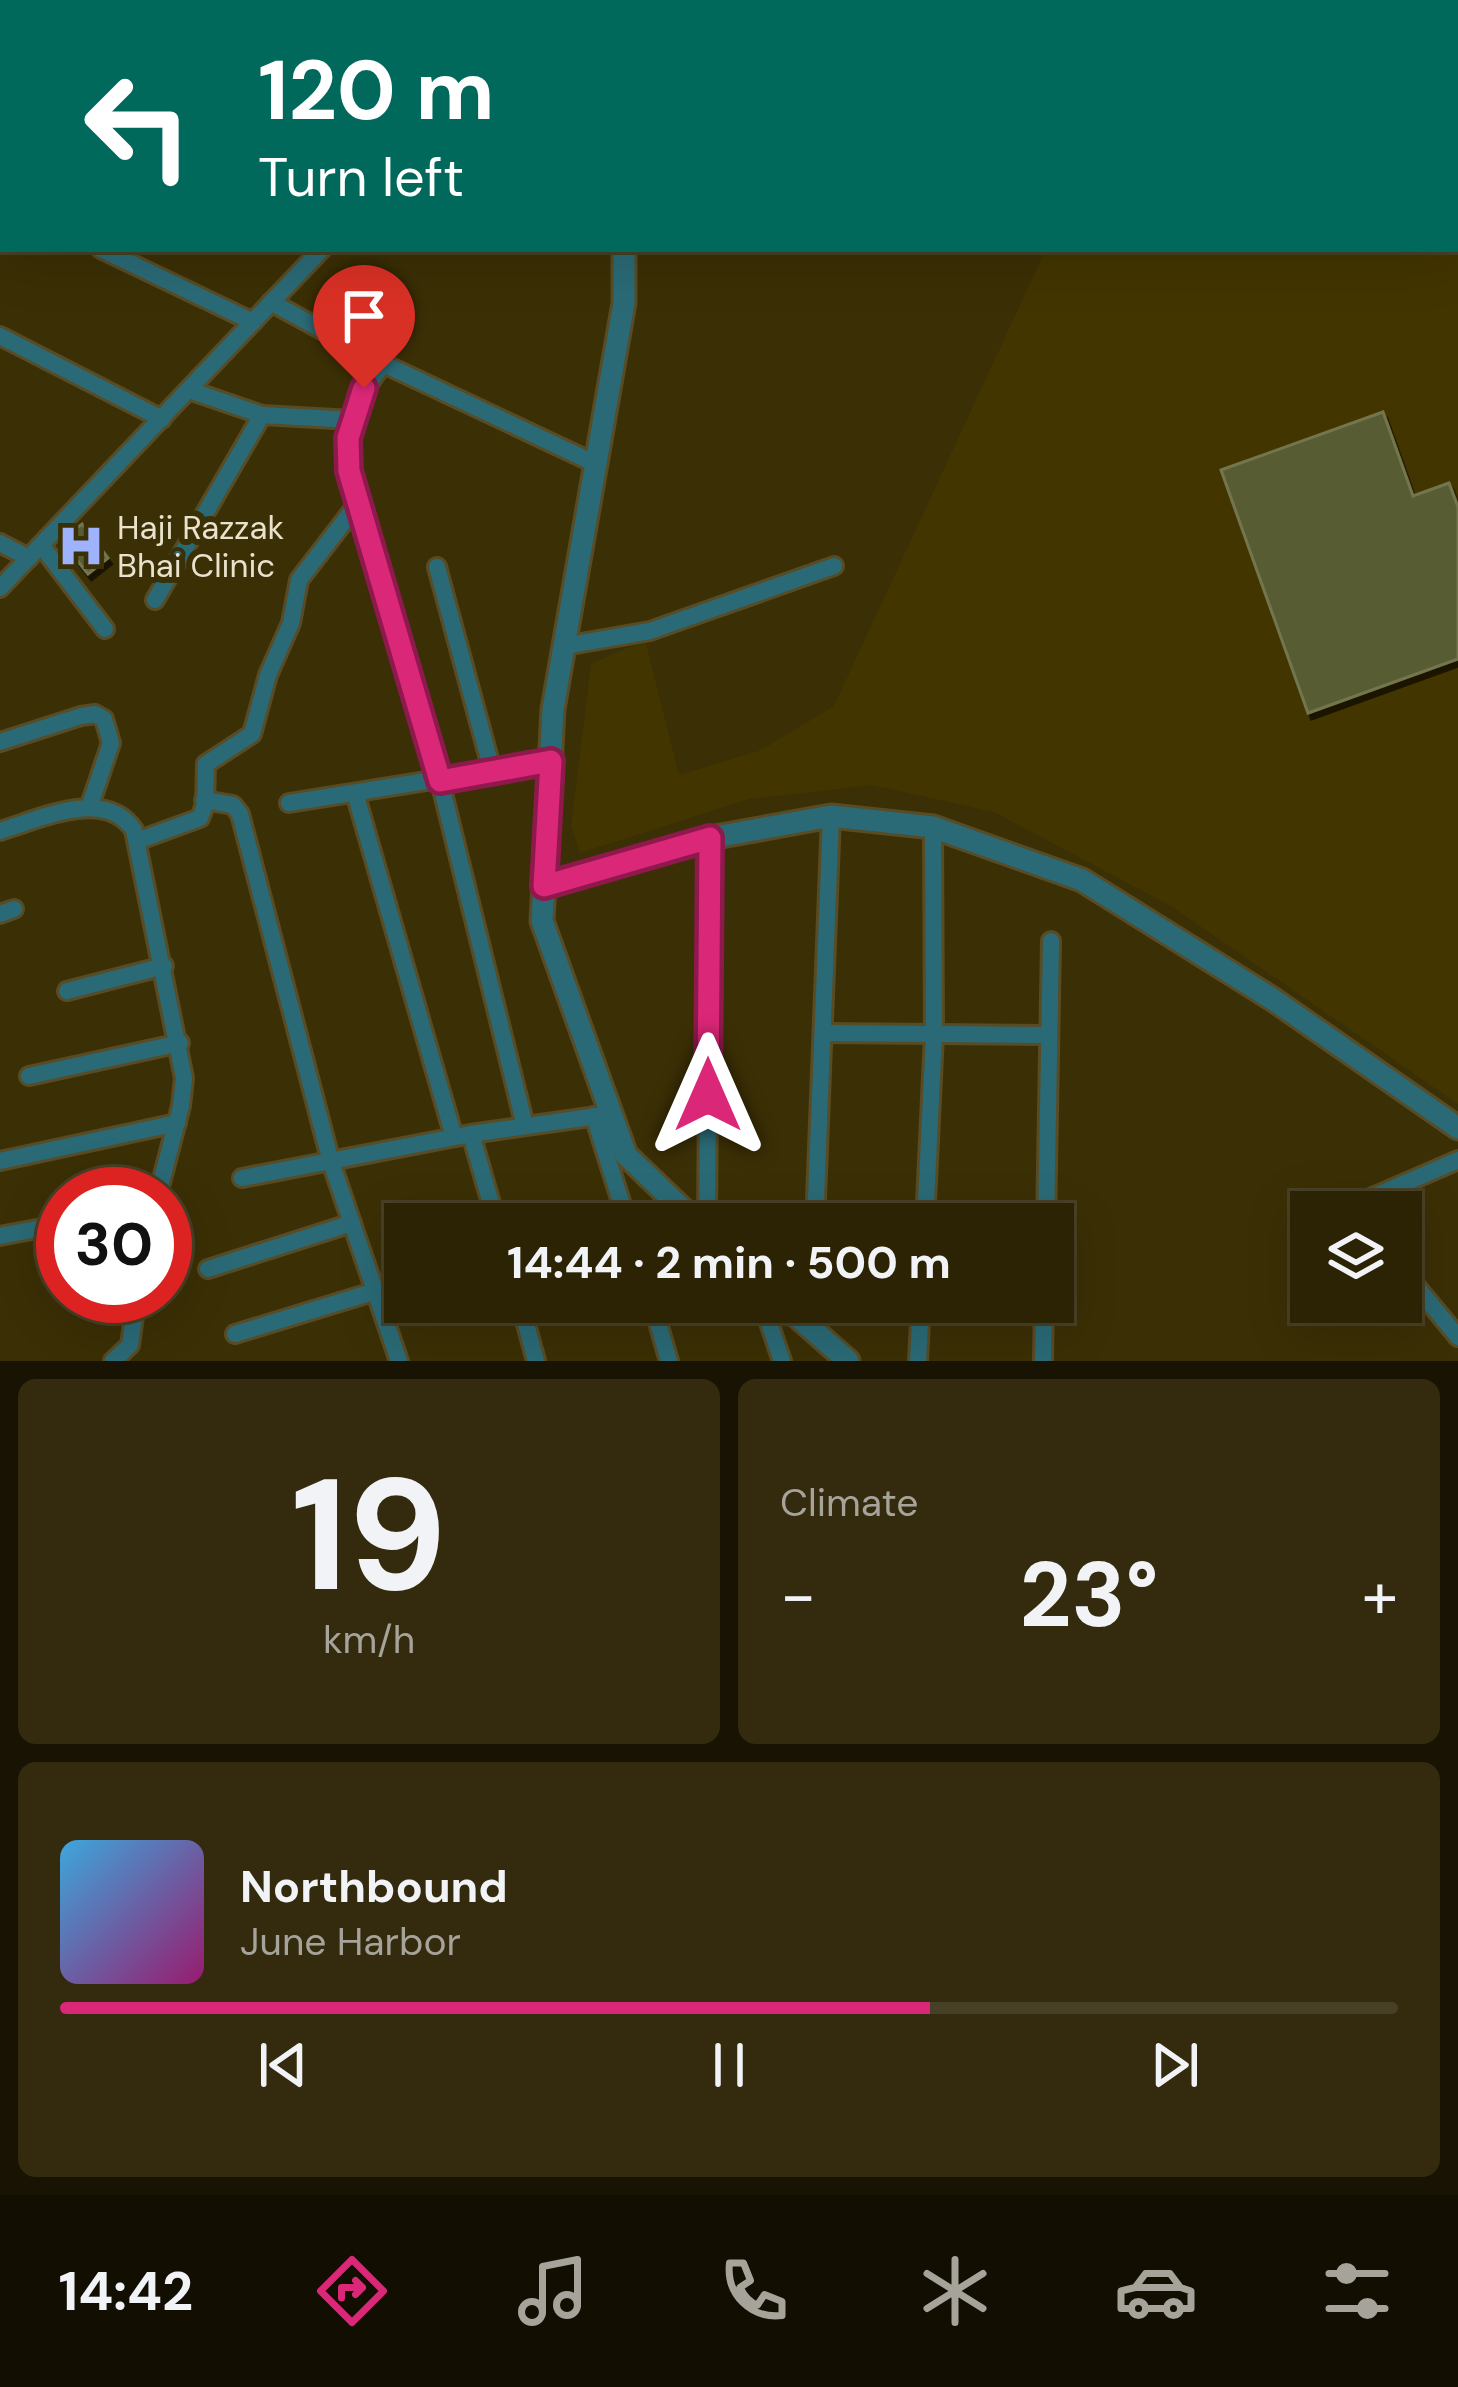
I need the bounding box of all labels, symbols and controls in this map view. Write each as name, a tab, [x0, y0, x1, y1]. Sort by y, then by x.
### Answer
text: 120 m	[258, 36, 495, 145]
icon: left	[60, 48, 216, 204]
text: Turn left	[258, 142, 464, 213]
pin	[313, 265, 415, 388]
icon: arrive	[331, 283, 397, 349]
place label: Haji Razzak Bhai Clinic	[117, 506, 284, 587]
hospital icon: Haji Razzak Bhai Clinic	[56, 521, 106, 571]
position arrow	[645, 1032, 771, 1158]
speed limit sign: 30	[36, 1167, 192, 1323]
map controls	[1290, 1191, 1422, 1323]
button: layers	[1290, 1191, 1422, 1323]
text: 14:44 · 2 min · 500 m	[507, 1233, 951, 1292]
text: 19	[291, 1434, 447, 1637]
text: Climate	[780, 1477, 918, 1528]
text: 23°	[1020, 1537, 1158, 1654]
text: −	[780, 1553, 816, 1638]
text: +	[1362, 1553, 1398, 1638]
text: km/h	[323, 1614, 415, 1665]
text: Northbound	[240, 1857, 508, 1916]
text: June Harbor	[240, 1916, 461, 1967]
icon: previous	[250, 2032, 316, 2098]
icon: pause	[696, 2032, 762, 2098]
icon: next	[1142, 2032, 1208, 2098]
icon: directions	[310, 2249, 394, 2333]
icon: music	[511, 2249, 595, 2333]
icon: phone	[712, 2249, 796, 2333]
icon: climate	[913, 2249, 997, 2333]
icon: car	[1114, 2249, 1198, 2333]
icon: filters	[1315, 2249, 1399, 2333]
text: 14:42	[59, 2256, 193, 2327]

